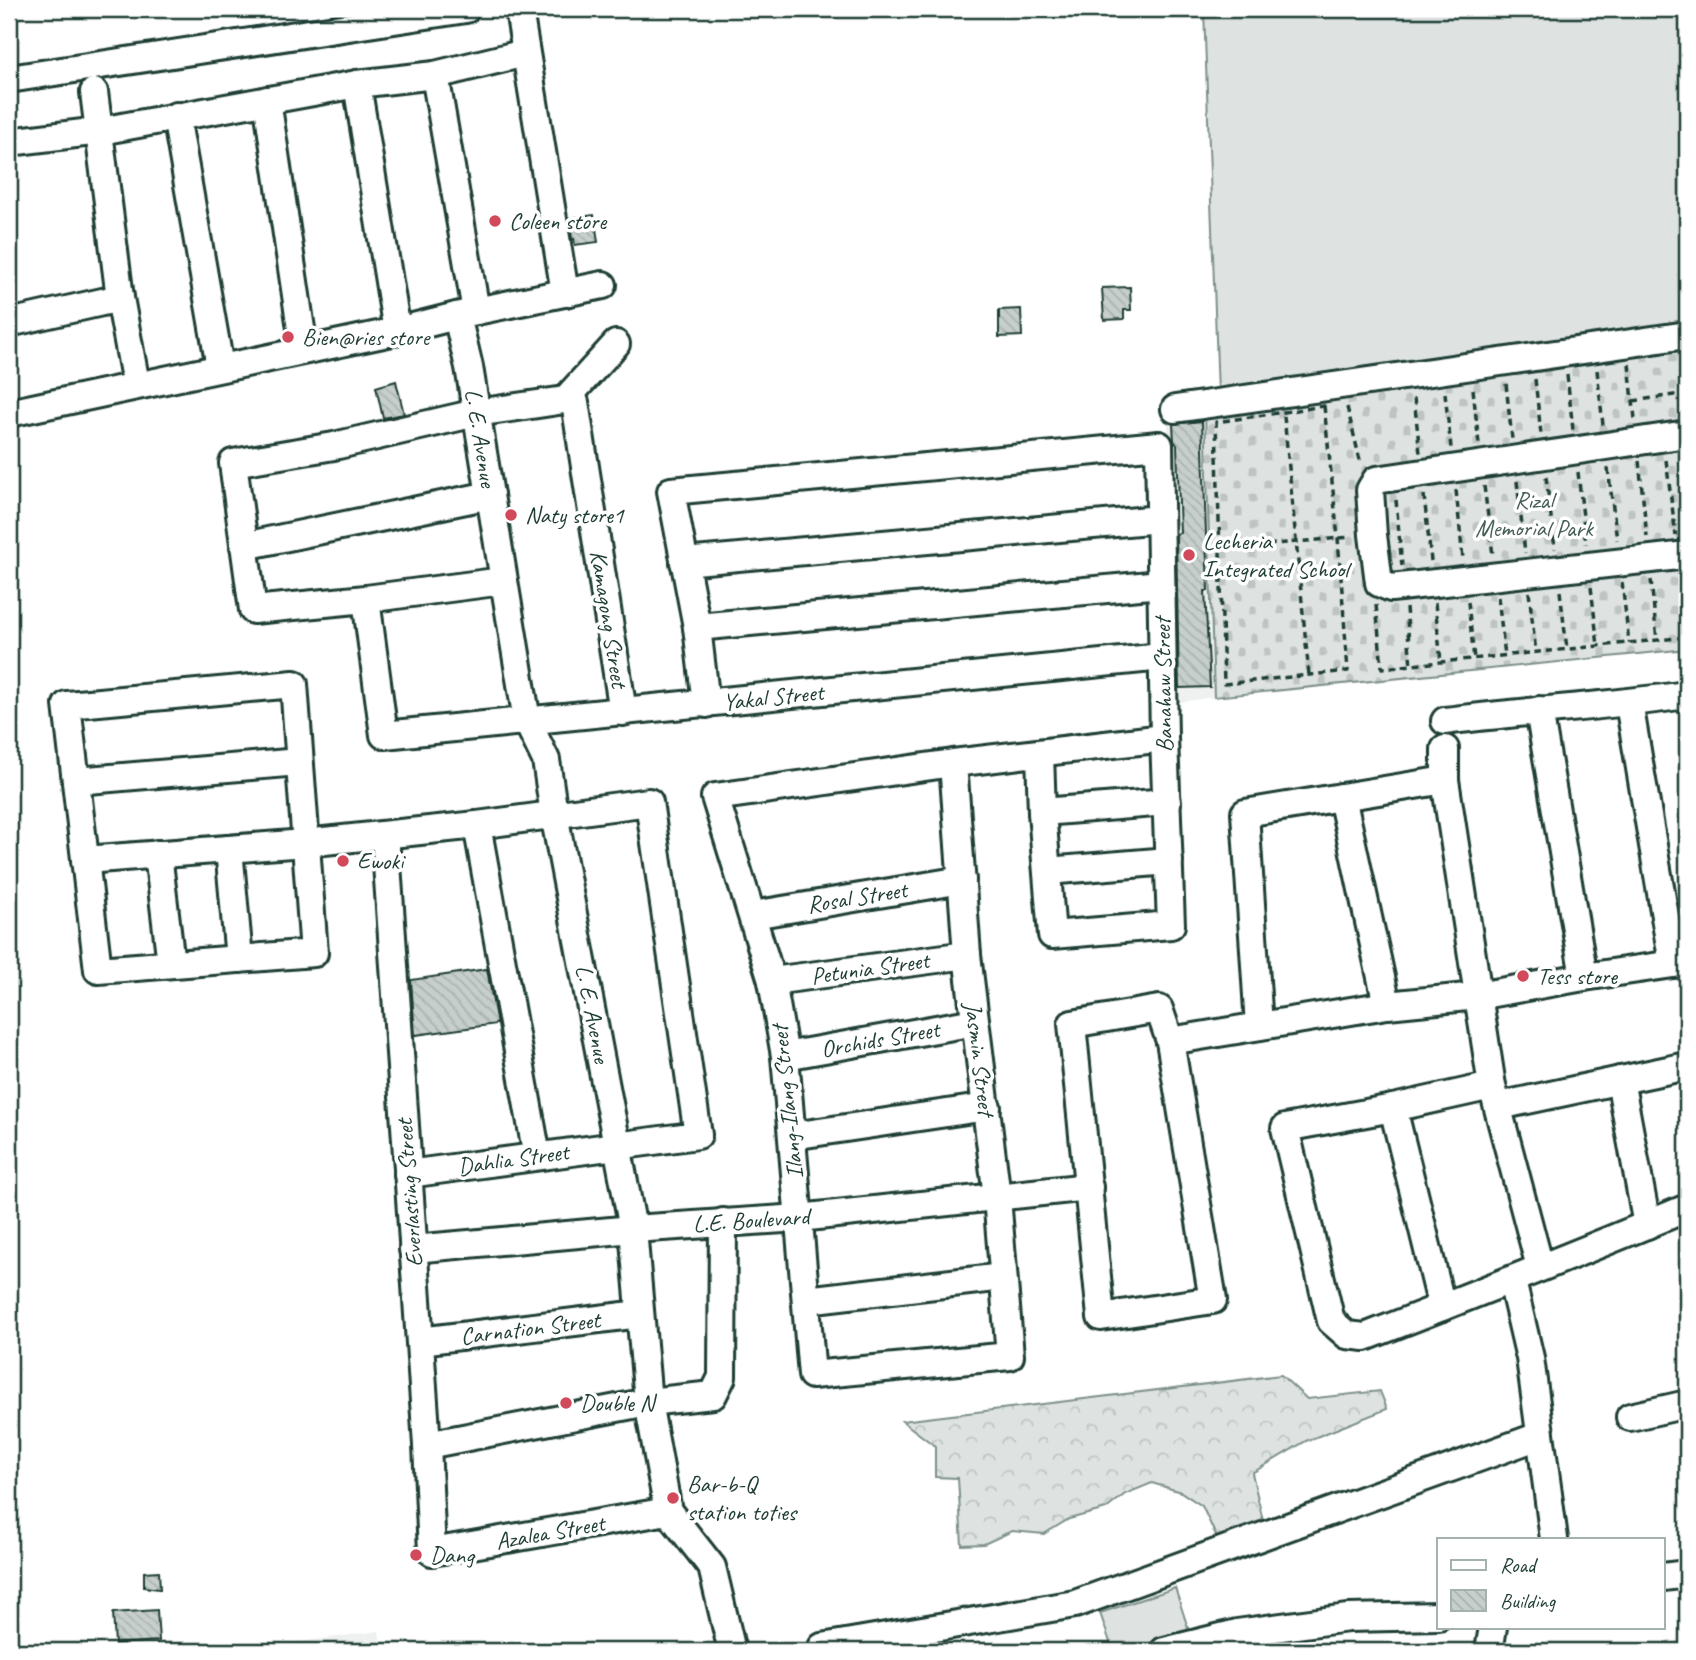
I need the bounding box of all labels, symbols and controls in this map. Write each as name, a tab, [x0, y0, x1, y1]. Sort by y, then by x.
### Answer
place label: Coleen store	[509, 206, 608, 236]
marker: Coleen store	[487, 213, 503, 229]
place label: Bien@ries store	[302, 322, 432, 352]
marker: Bien@ries store	[280, 329, 296, 345]
street label: L. E. Avenue	[458, 387, 504, 491]
park label: Rizal Memorial Park	[1475, 485, 1595, 543]
place label: Naty store1	[525, 500, 625, 530]
marker: Naty store1	[503, 507, 519, 523]
place label: Lecheria Integrated School	[1203, 526, 1352, 584]
marker: Lecheria Integrated School	[1181, 547, 1197, 563]
street label: Kamagong Street	[583, 548, 635, 692]
street label: Banahaw Street	[1147, 614, 1179, 753]
street label: Yakal Street	[721, 677, 827, 717]
place label: Ewoki	[357, 846, 406, 876]
marker: Ewoki	[335, 853, 351, 869]
street label: Rosal Street	[805, 874, 911, 920]
street label: Petunia Street	[809, 945, 933, 991]
place label: Tess store	[1537, 961, 1619, 991]
street label: L. E. Avenue	[569, 962, 618, 1068]
marker: Tess store	[1515, 968, 1531, 984]
street label: Jasmin Street	[958, 1000, 1002, 1120]
street label: Orchids Street	[819, 1013, 943, 1064]
street label: Ilang-Ilang Street	[764, 1021, 810, 1180]
street label: Everlasting Street	[389, 1116, 429, 1268]
street label: Dahlia Street	[456, 1136, 572, 1182]
street label: L.E. Boulevard	[692, 1201, 814, 1239]
street label: Carnation Street	[459, 1304, 603, 1351]
place label: Double N	[580, 1388, 658, 1418]
marker: Double N	[558, 1395, 574, 1411]
place label: Bar-b-Q station toties	[687, 1469, 799, 1527]
marker: Bar-b-Q station toties	[665, 1490, 681, 1506]
street label: Azalea Street	[493, 1507, 609, 1556]
legend	[1437, 1538, 1664, 1628]
place label: Dang	[430, 1540, 476, 1570]
marker: Dang	[408, 1547, 424, 1563]
text: Road	[1500, 1552, 1539, 1578]
text: Building	[1500, 1588, 1557, 1614]

